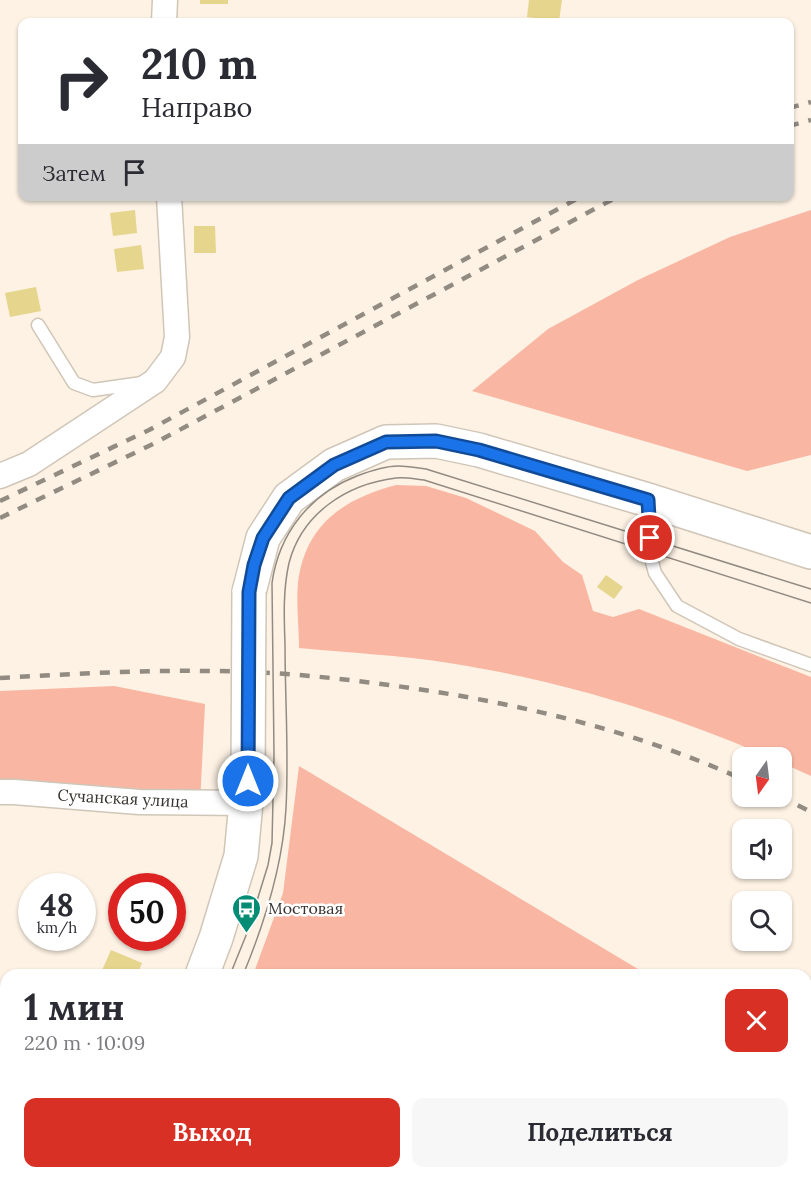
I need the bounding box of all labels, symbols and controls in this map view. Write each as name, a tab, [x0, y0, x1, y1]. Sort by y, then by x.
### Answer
text: 210 m	[141, 37, 257, 91]
icon: right	[42, 42, 120, 120]
text: Направо	[141, 90, 252, 124]
icon: arrive	[118, 156, 151, 189]
text: Затем	[42, 159, 106, 187]
pin	[624, 512, 675, 563]
icon: arrive	[633, 521, 666, 554]
north arrow	[732, 747, 792, 807]
map controls	[732, 747, 792, 951]
position arrow	[216, 749, 280, 813]
street label: Сучанская улица	[57, 785, 189, 811]
button: sound	[732, 819, 792, 879]
speed limit sign: 50	[108, 873, 186, 951]
text: 48	[40, 886, 74, 924]
button: search	[732, 891, 792, 951]
bus stop icon: Мостовая	[231, 892, 263, 934]
place label: Мостовая	[268, 898, 343, 918]
text: km/h	[37, 918, 77, 937]
text: 1 мин	[24, 984, 125, 1030]
button: close	[725, 989, 788, 1052]
text: 220 m · 10:09	[24, 1030, 145, 1055]
button: Выход	[24, 1098, 400, 1167]
button: Поделиться	[412, 1098, 788, 1167]

